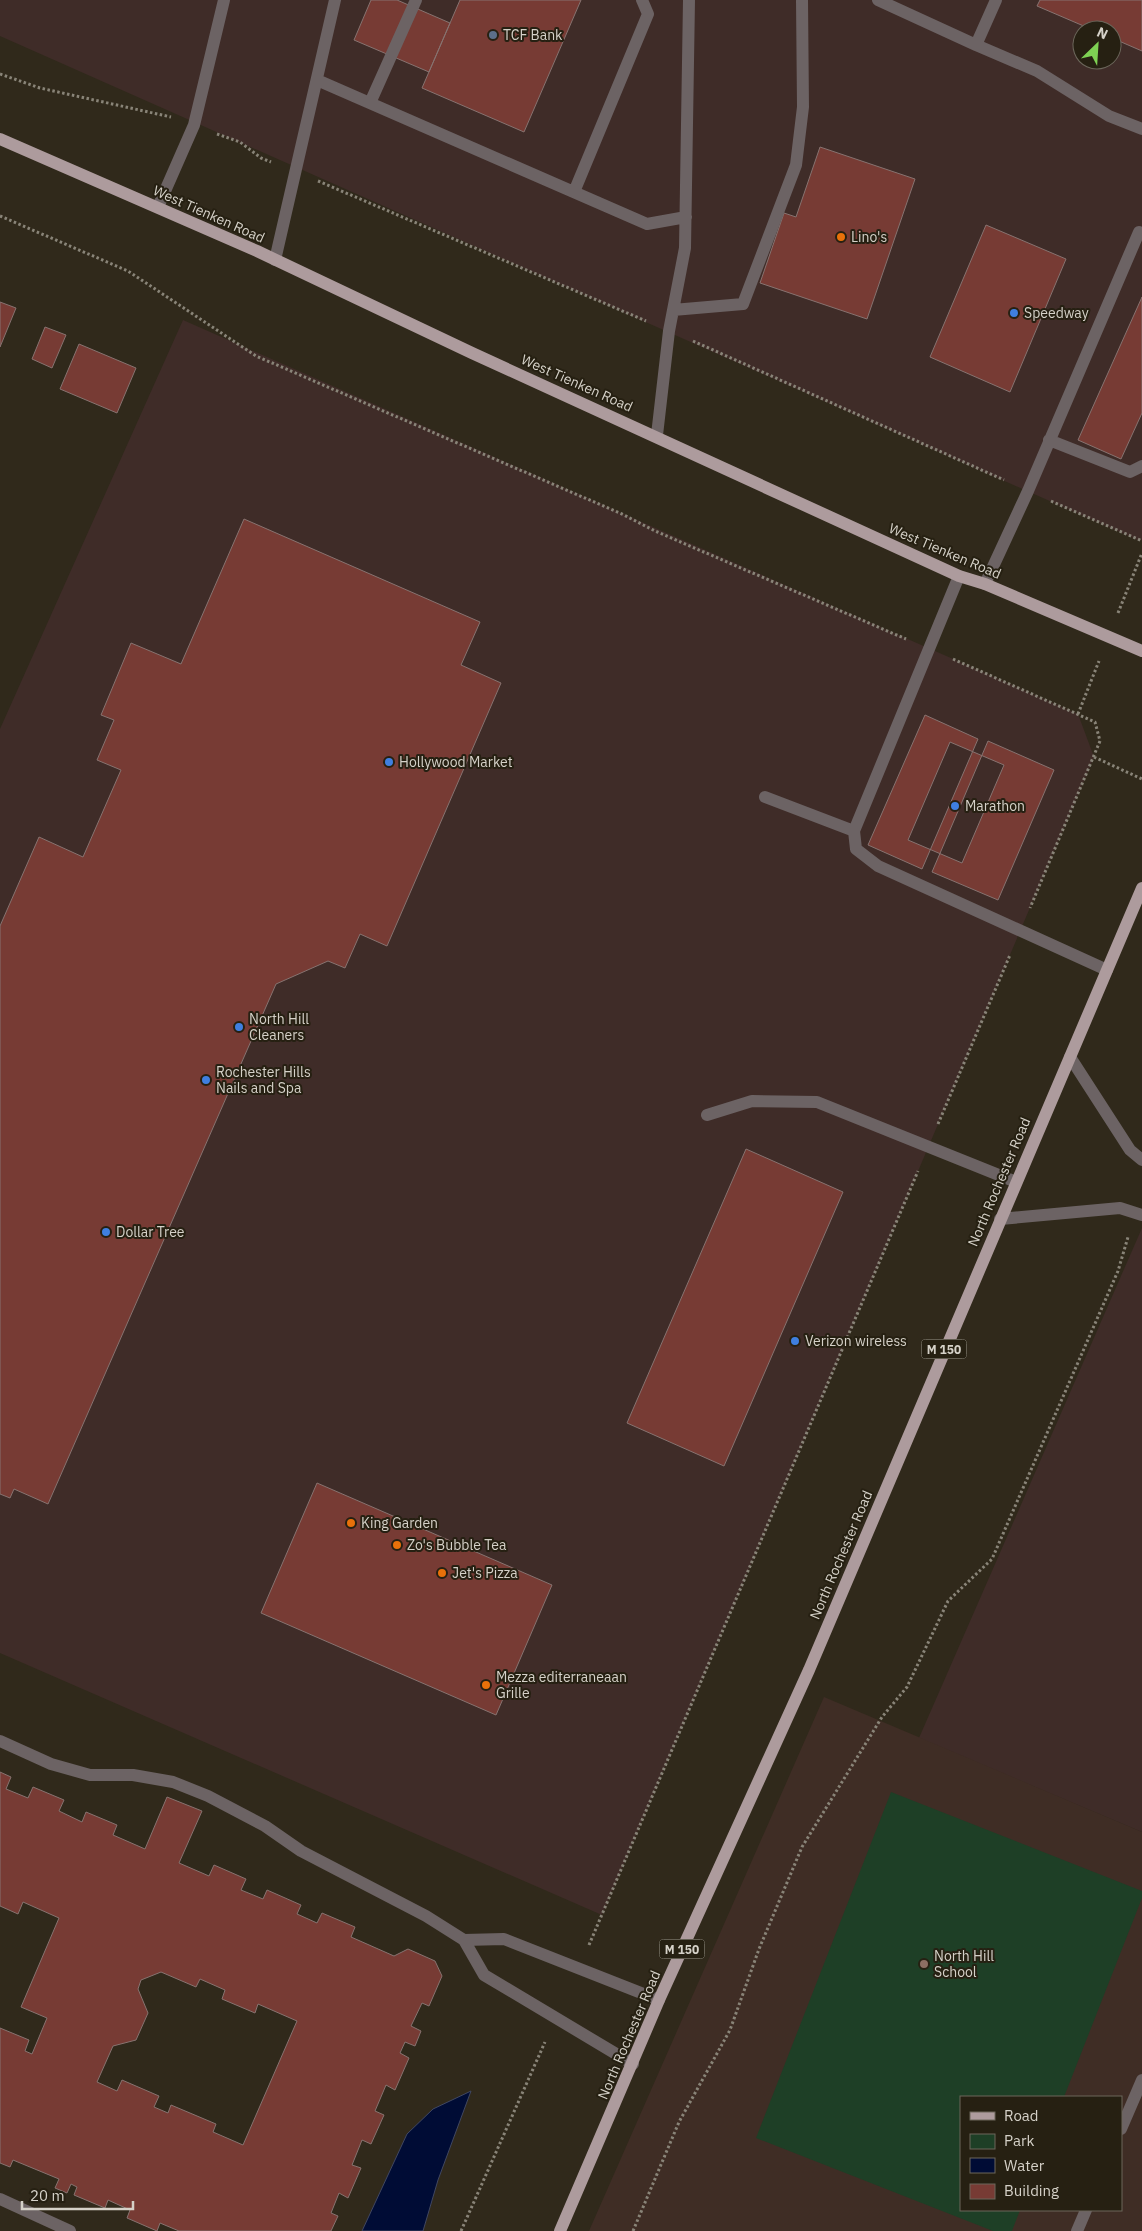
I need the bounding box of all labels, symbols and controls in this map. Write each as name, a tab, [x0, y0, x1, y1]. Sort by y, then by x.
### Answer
north arrow	[1072, 20, 1122, 70]
text: N	[1094, 23, 1111, 44]
place label: TCF Bank	[503, 26, 563, 44]
marker: TCF Bank	[487, 29, 499, 41]
street label: West Tienken Road	[150, 181, 268, 247]
place label: Lino's	[851, 228, 887, 246]
marker: Lino's	[835, 231, 847, 243]
place label: Speedway	[1024, 304, 1089, 322]
marker: Speedway	[1008, 307, 1020, 319]
street label: West Tienken Road	[518, 350, 636, 416]
street label: West Tienken Road	[886, 519, 1004, 583]
place label: Hollywood Market	[399, 753, 513, 771]
marker: Hollywood Market	[383, 756, 395, 768]
place label: Marathon	[965, 797, 1025, 815]
marker: Marathon	[949, 800, 961, 812]
place label: North Hill Cleaners	[249, 1010, 309, 1044]
marker: North Hill Cleaners	[233, 1021, 245, 1033]
place label: Rochester Hills Nails and Spa	[216, 1063, 311, 1097]
marker: Rochester Hills Nails and Spa	[200, 1074, 212, 1086]
street label: North Rochester Road	[964, 1115, 1034, 1249]
place label: Dollar Tree	[116, 1223, 185, 1241]
marker: Dollar Tree	[100, 1226, 112, 1238]
place label: Verizon wireless	[805, 1332, 907, 1350]
marker: Verizon wireless	[789, 1335, 801, 1347]
road number: M 150	[922, 1340, 966, 1358]
street label: North Rochester Road	[806, 1488, 876, 1622]
place label: King Garden	[361, 1514, 438, 1532]
marker: King Garden	[345, 1517, 357, 1529]
place label: Zo's Bubble Tea	[407, 1536, 507, 1554]
marker: Zo's Bubble Tea	[391, 1539, 403, 1551]
place label: Jet's Pizza	[452, 1564, 518, 1582]
marker: Jet's Pizza	[436, 1567, 448, 1579]
place label: Mezza editerraneaan Grille	[496, 1668, 627, 1702]
marker: Mezza editerraneaan Grille	[480, 1679, 492, 1691]
road number: M 150	[660, 1940, 704, 1958]
place label: North Hill School	[934, 1947, 994, 1981]
marker: North Hill School	[918, 1958, 930, 1970]
street label: North Rochester Road	[594, 1968, 664, 2102]
legend	[960, 2096, 1122, 2211]
text: Road	[1004, 2106, 1039, 2125]
text: Park	[1004, 2131, 1034, 2150]
text: Water	[1004, 2156, 1045, 2175]
scale bar	[22, 2178, 134, 2210]
text: Building	[1004, 2181, 1059, 2200]
text: 20 m	[30, 2186, 65, 2205]

